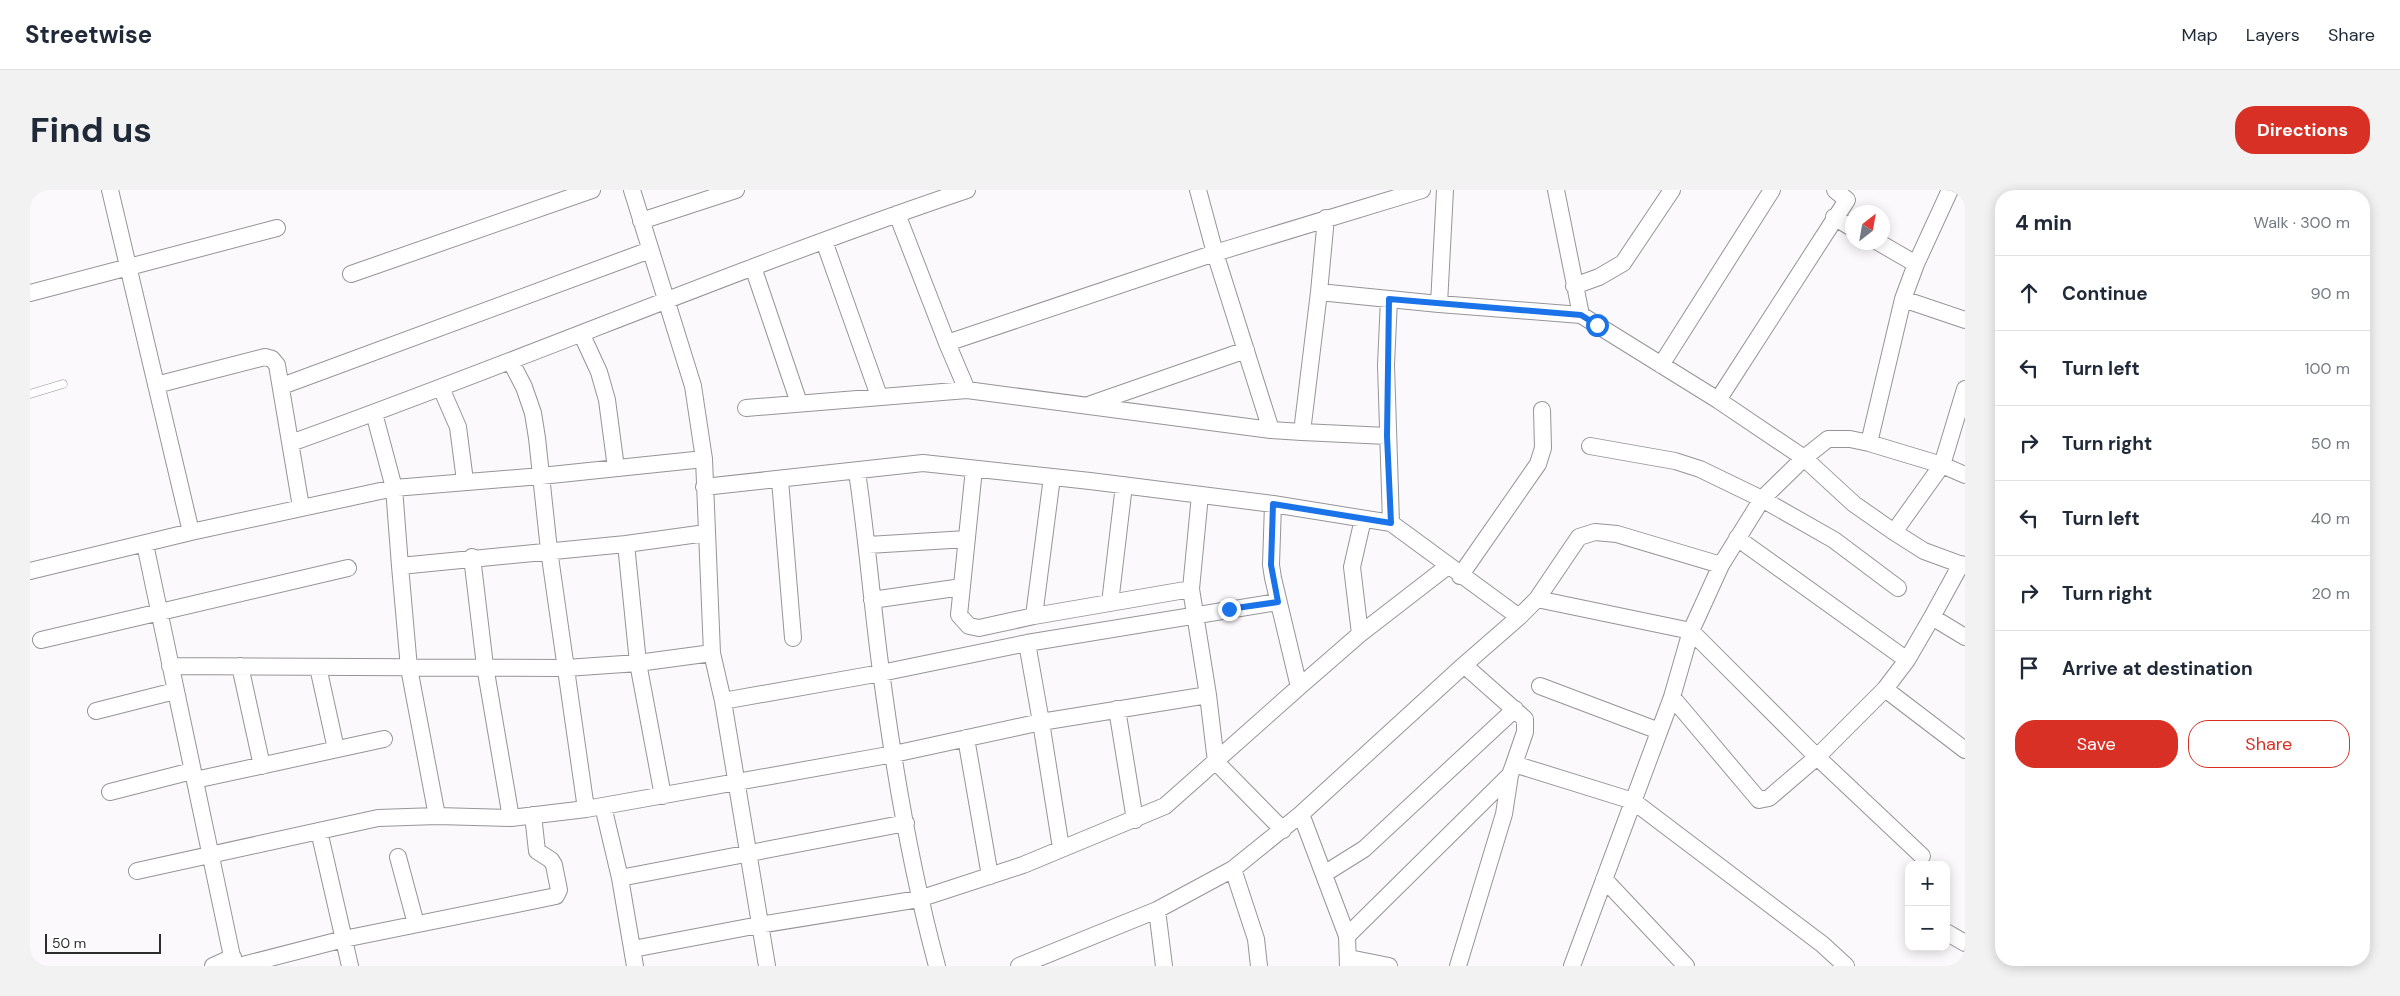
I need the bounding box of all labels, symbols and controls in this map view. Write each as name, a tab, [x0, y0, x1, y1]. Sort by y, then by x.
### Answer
text: Streetwise	[25, 19, 152, 50]
text: Map	[2182, 23, 2218, 47]
text: Layers	[2246, 23, 2300, 47]
text: Share	[2328, 23, 2375, 47]
button: Directions	[2235, 106, 2370, 154]
text: Find us	[30, 107, 152, 153]
north arrow	[1845, 205, 1890, 250]
text: 4 min	[2015, 209, 2072, 237]
text: Walk · 300 m	[2253, 212, 2350, 233]
icon: ahead	[2015, 279, 2043, 307]
text: Continue	[2062, 281, 2148, 306]
text: 90 m	[2310, 283, 2350, 304]
route start	[1586, 314, 1609, 337]
icon: left	[2015, 354, 2043, 382]
text: Turn left	[2062, 356, 2140, 381]
text: 100 m	[2305, 358, 2350, 379]
icon: right	[2015, 429, 2043, 457]
text: Turn right	[2062, 431, 2152, 456]
text: 50 m	[2311, 433, 2350, 454]
icon: left	[2015, 504, 2043, 532]
text: Turn left	[2062, 506, 2140, 531]
text: 40 m	[2311, 508, 2350, 529]
icon: right	[2015, 579, 2043, 607]
text: Turn right	[2062, 581, 2152, 606]
text: 20 m	[2311, 583, 2350, 604]
route end	[1218, 598, 1241, 621]
icon: arrive	[2015, 654, 2043, 682]
text: Arrive at destination	[2062, 656, 2253, 681]
button: Save	[2015, 720, 2178, 768]
button: Share	[2188, 720, 2350, 768]
map controls	[1905, 861, 1950, 951]
button: +	[1905, 861, 1950, 906]
button: −	[1905, 906, 1950, 951]
scale bar	[45, 931, 161, 954]
text: 50 m	[52, 934, 86, 952]

